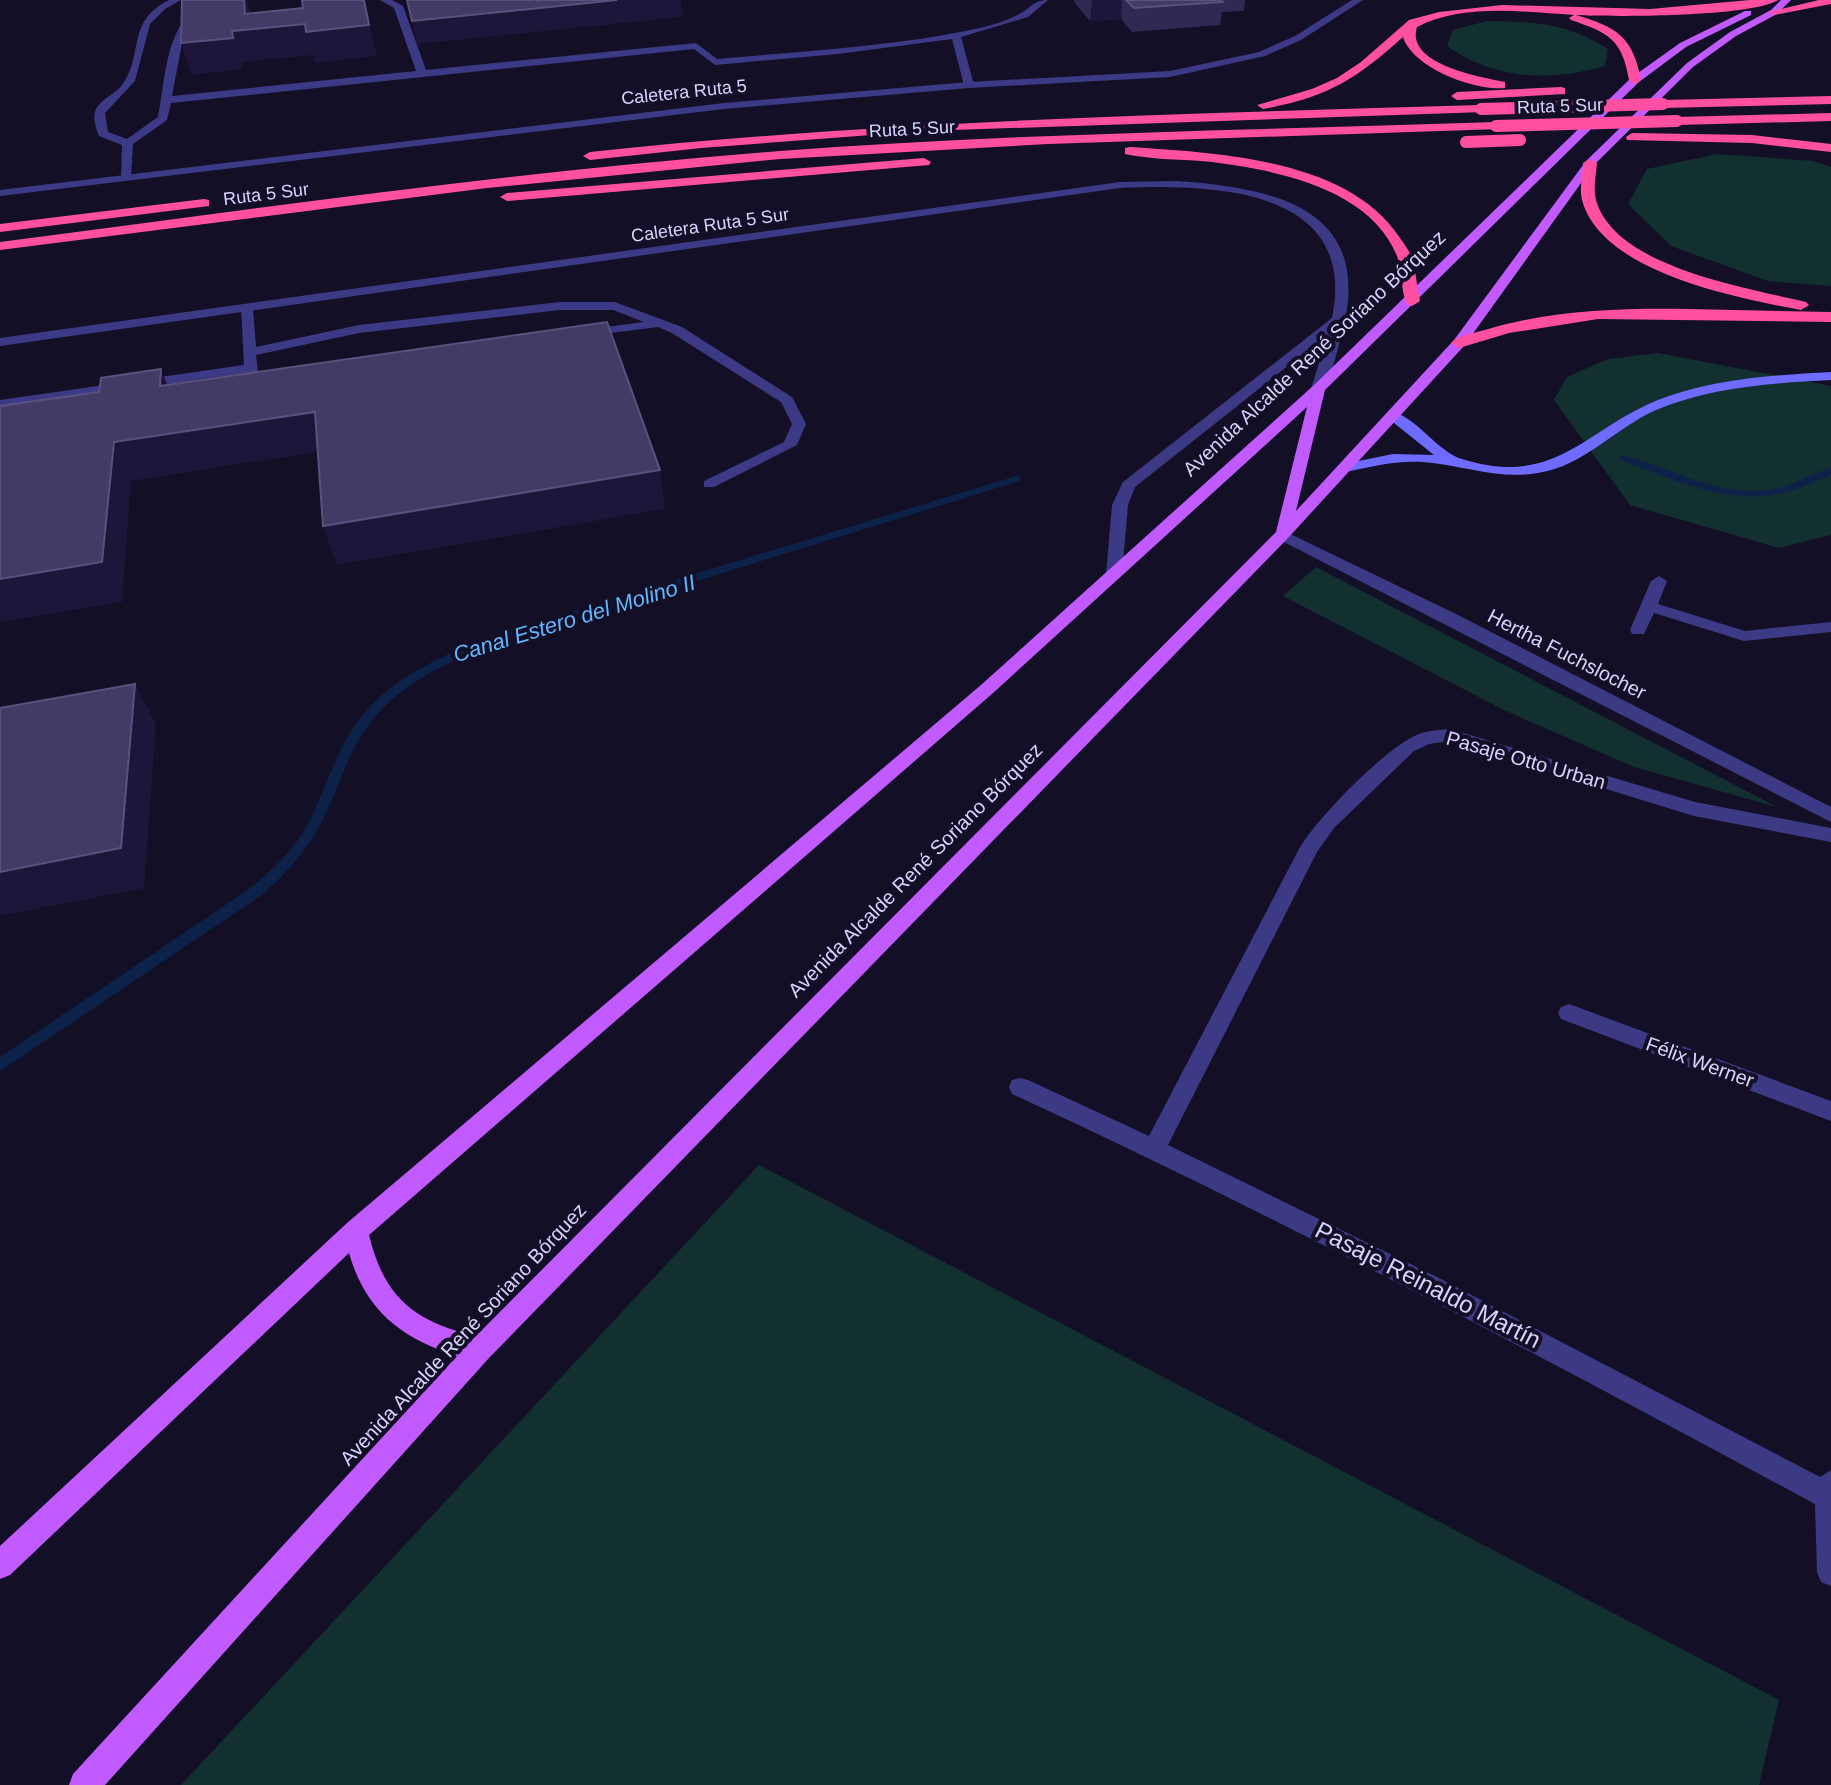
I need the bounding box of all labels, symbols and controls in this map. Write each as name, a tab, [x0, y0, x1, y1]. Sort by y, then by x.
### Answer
street label: Caletera Ruta 5	[620, 75, 748, 109]
street label: Ruta 5 Sur	[1517, 95, 1603, 117]
street label: Ruta 5 Sur	[869, 117, 955, 141]
street label: Ruta 5 Sur	[222, 179, 310, 209]
street label: Caletera Ruta 5 Sur	[630, 204, 790, 246]
street label: Avenida Alcalde René Soriano Bórquez	[1179, 226, 1449, 480]
water label: Canal Estero del Molino II	[450, 570, 698, 667]
street label: Hertha Fuchslocher	[1484, 605, 1650, 704]
street label: Pasaje Otto Urban	[1444, 727, 1608, 793]
street label: Avenida Alcalde René Soriano Bórquez	[784, 739, 1046, 1001]
street label: Félix Werner	[1643, 1032, 1757, 1092]
street label: Avenida Alcalde René Soriano Bórquez	[336, 1199, 590, 1469]
street label: Pasaje Reinaldo Martín	[1311, 1216, 1545, 1353]

